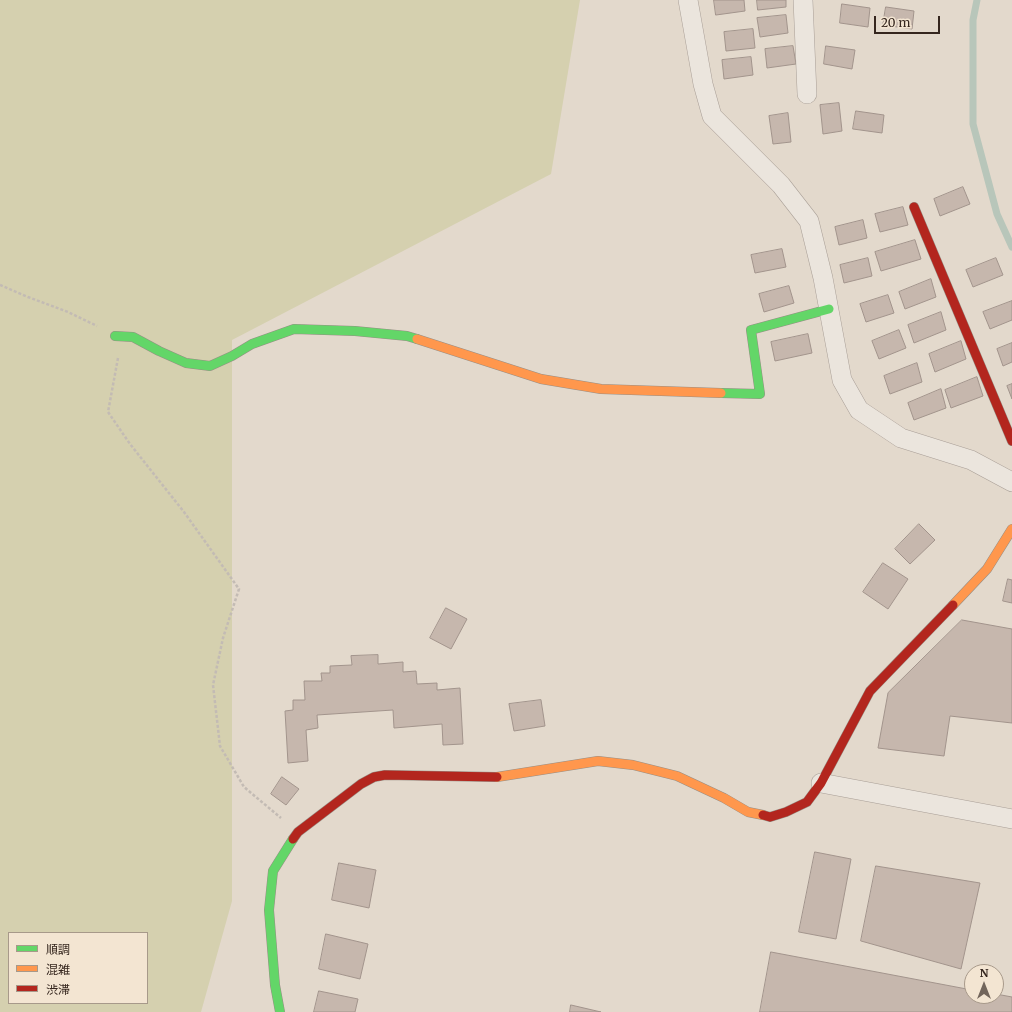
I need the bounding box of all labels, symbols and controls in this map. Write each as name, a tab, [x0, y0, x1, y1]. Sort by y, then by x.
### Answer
scale bar	[876, 8, 942, 34]
text: 20 m	[881, 15, 910, 30]
legend	[8, 932, 148, 1004]
text: 順調	[46, 942, 70, 957]
text: 混雑	[46, 962, 70, 977]
north arrow	[964, 964, 1004, 1004]
text: N	[980, 966, 988, 980]
text: 渋滞	[46, 982, 70, 997]

